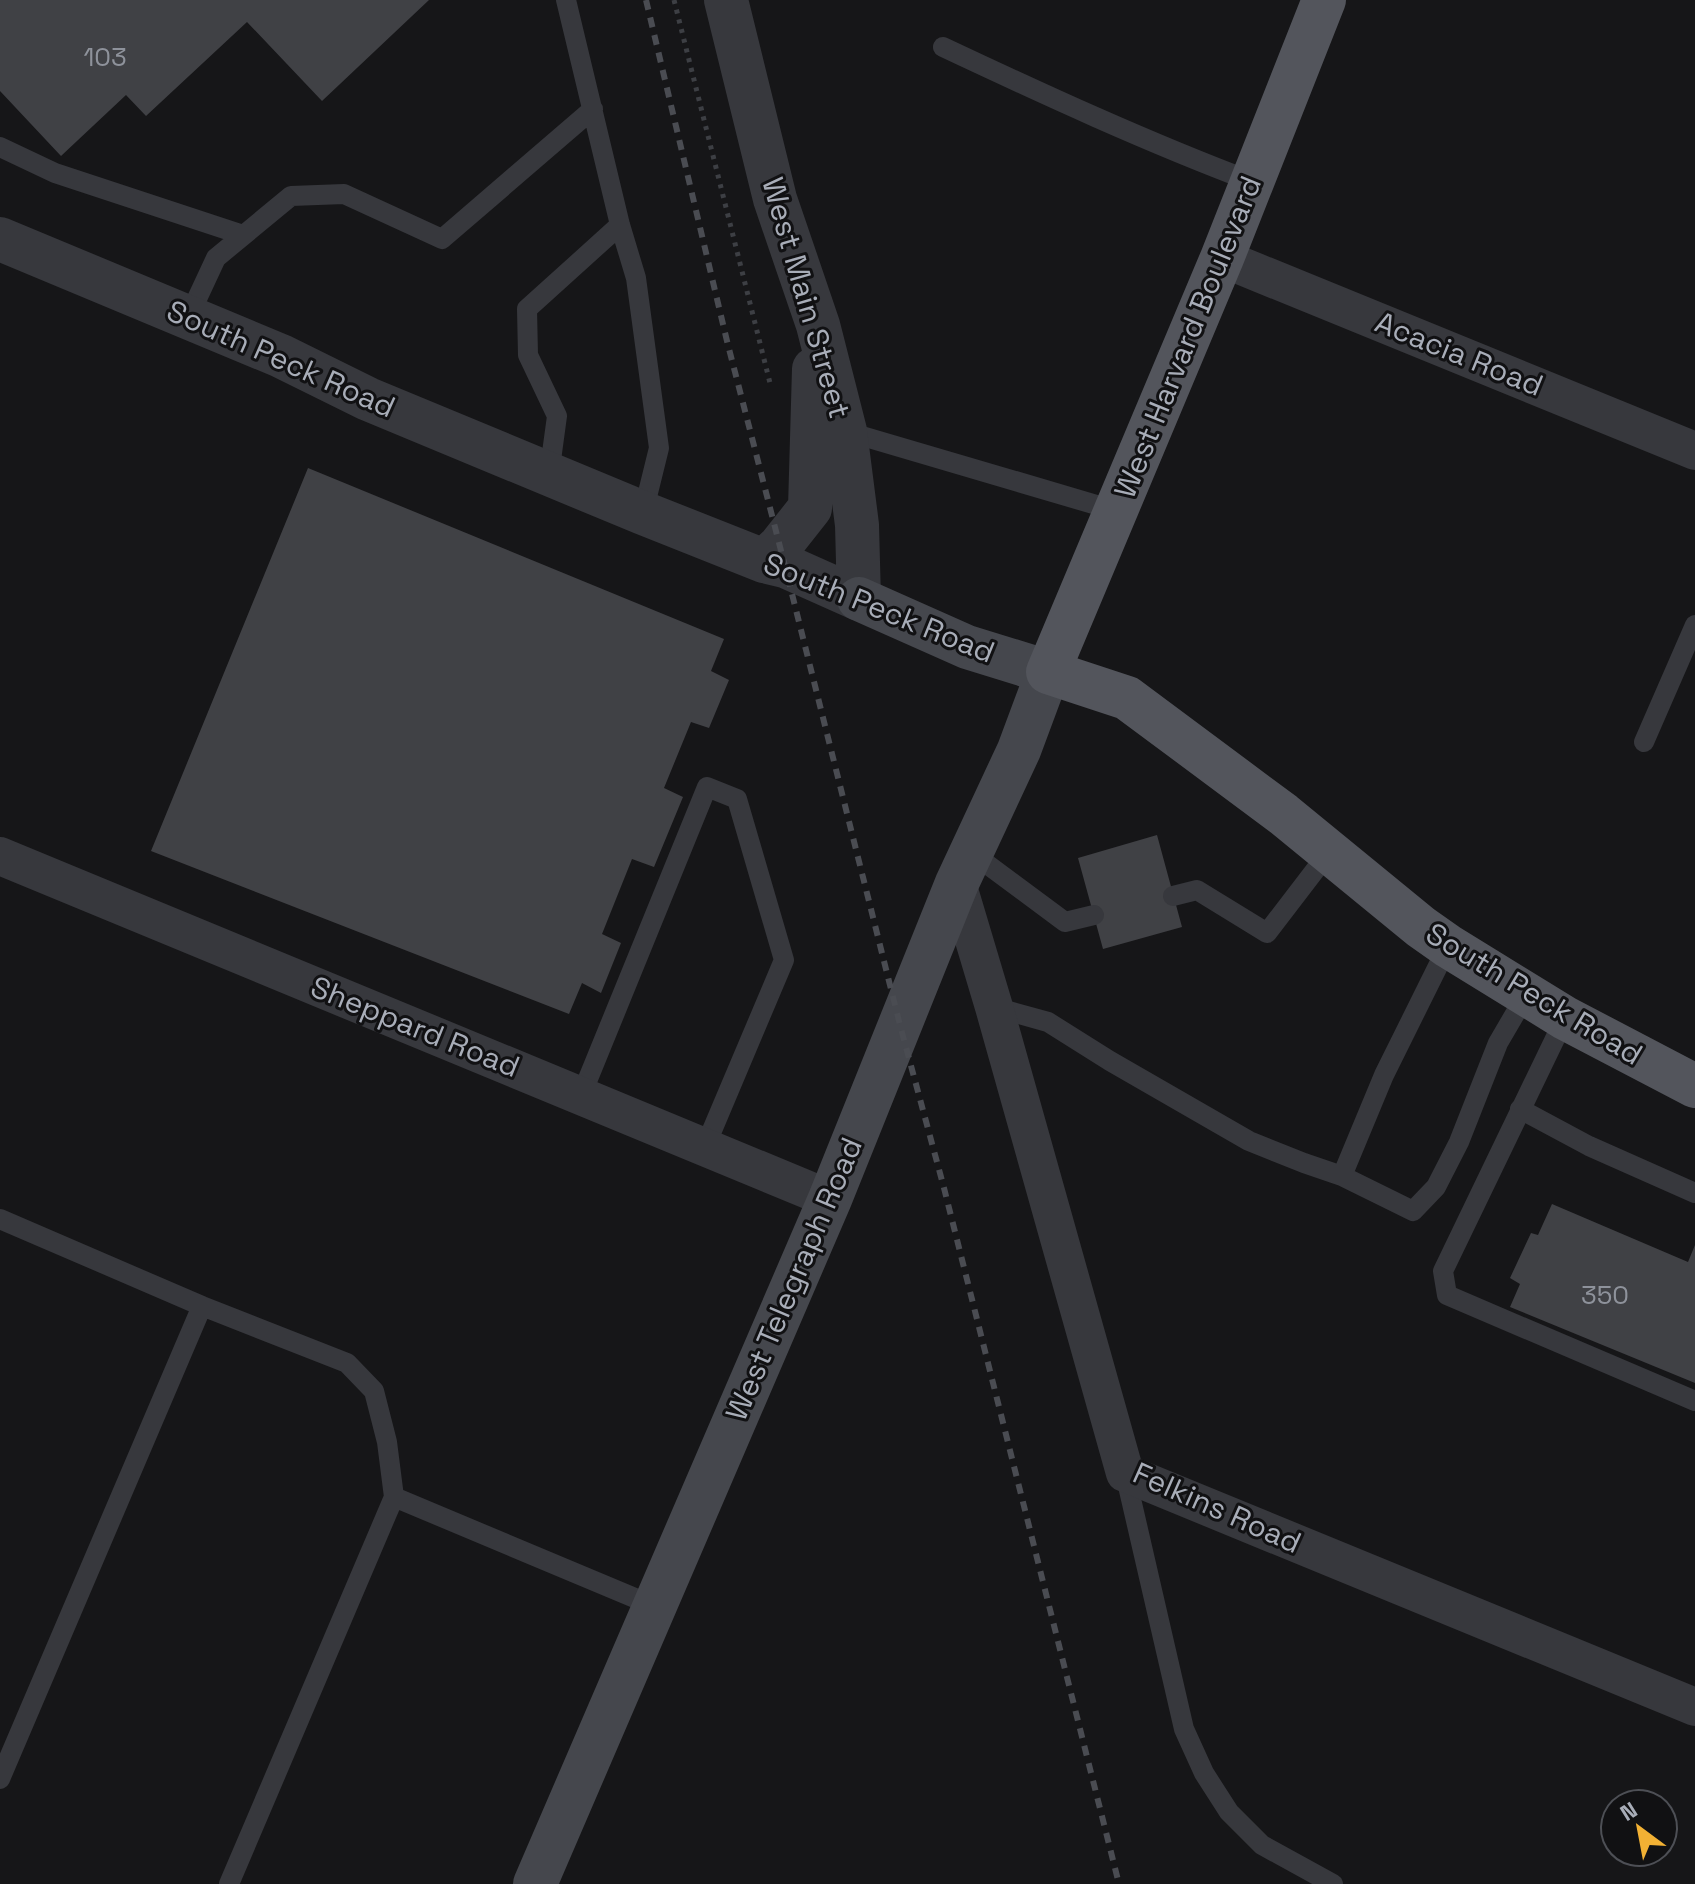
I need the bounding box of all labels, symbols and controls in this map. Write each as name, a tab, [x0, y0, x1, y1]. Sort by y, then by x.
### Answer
house number: 103	[83, 40, 127, 74]
street label: West Harvard Boulevard	[1105, 170, 1270, 504]
street label: West Main Street	[753, 173, 860, 423]
street label: South Peck Road	[161, 291, 401, 426]
street label: Acacia Road	[1370, 302, 1549, 405]
street label: South Peck Road	[758, 543, 1000, 672]
street label: South Peck Road	[1419, 914, 1650, 1074]
street label: Sheppard Road	[305, 967, 525, 1086]
street label: West Telegraph Road	[716, 1131, 871, 1426]
house number: 350	[1581, 1278, 1629, 1312]
street label: Felkins Road	[1127, 1453, 1307, 1562]
north arrow	[1599, 1788, 1679, 1868]
text: N	[1615, 1795, 1642, 1827]

